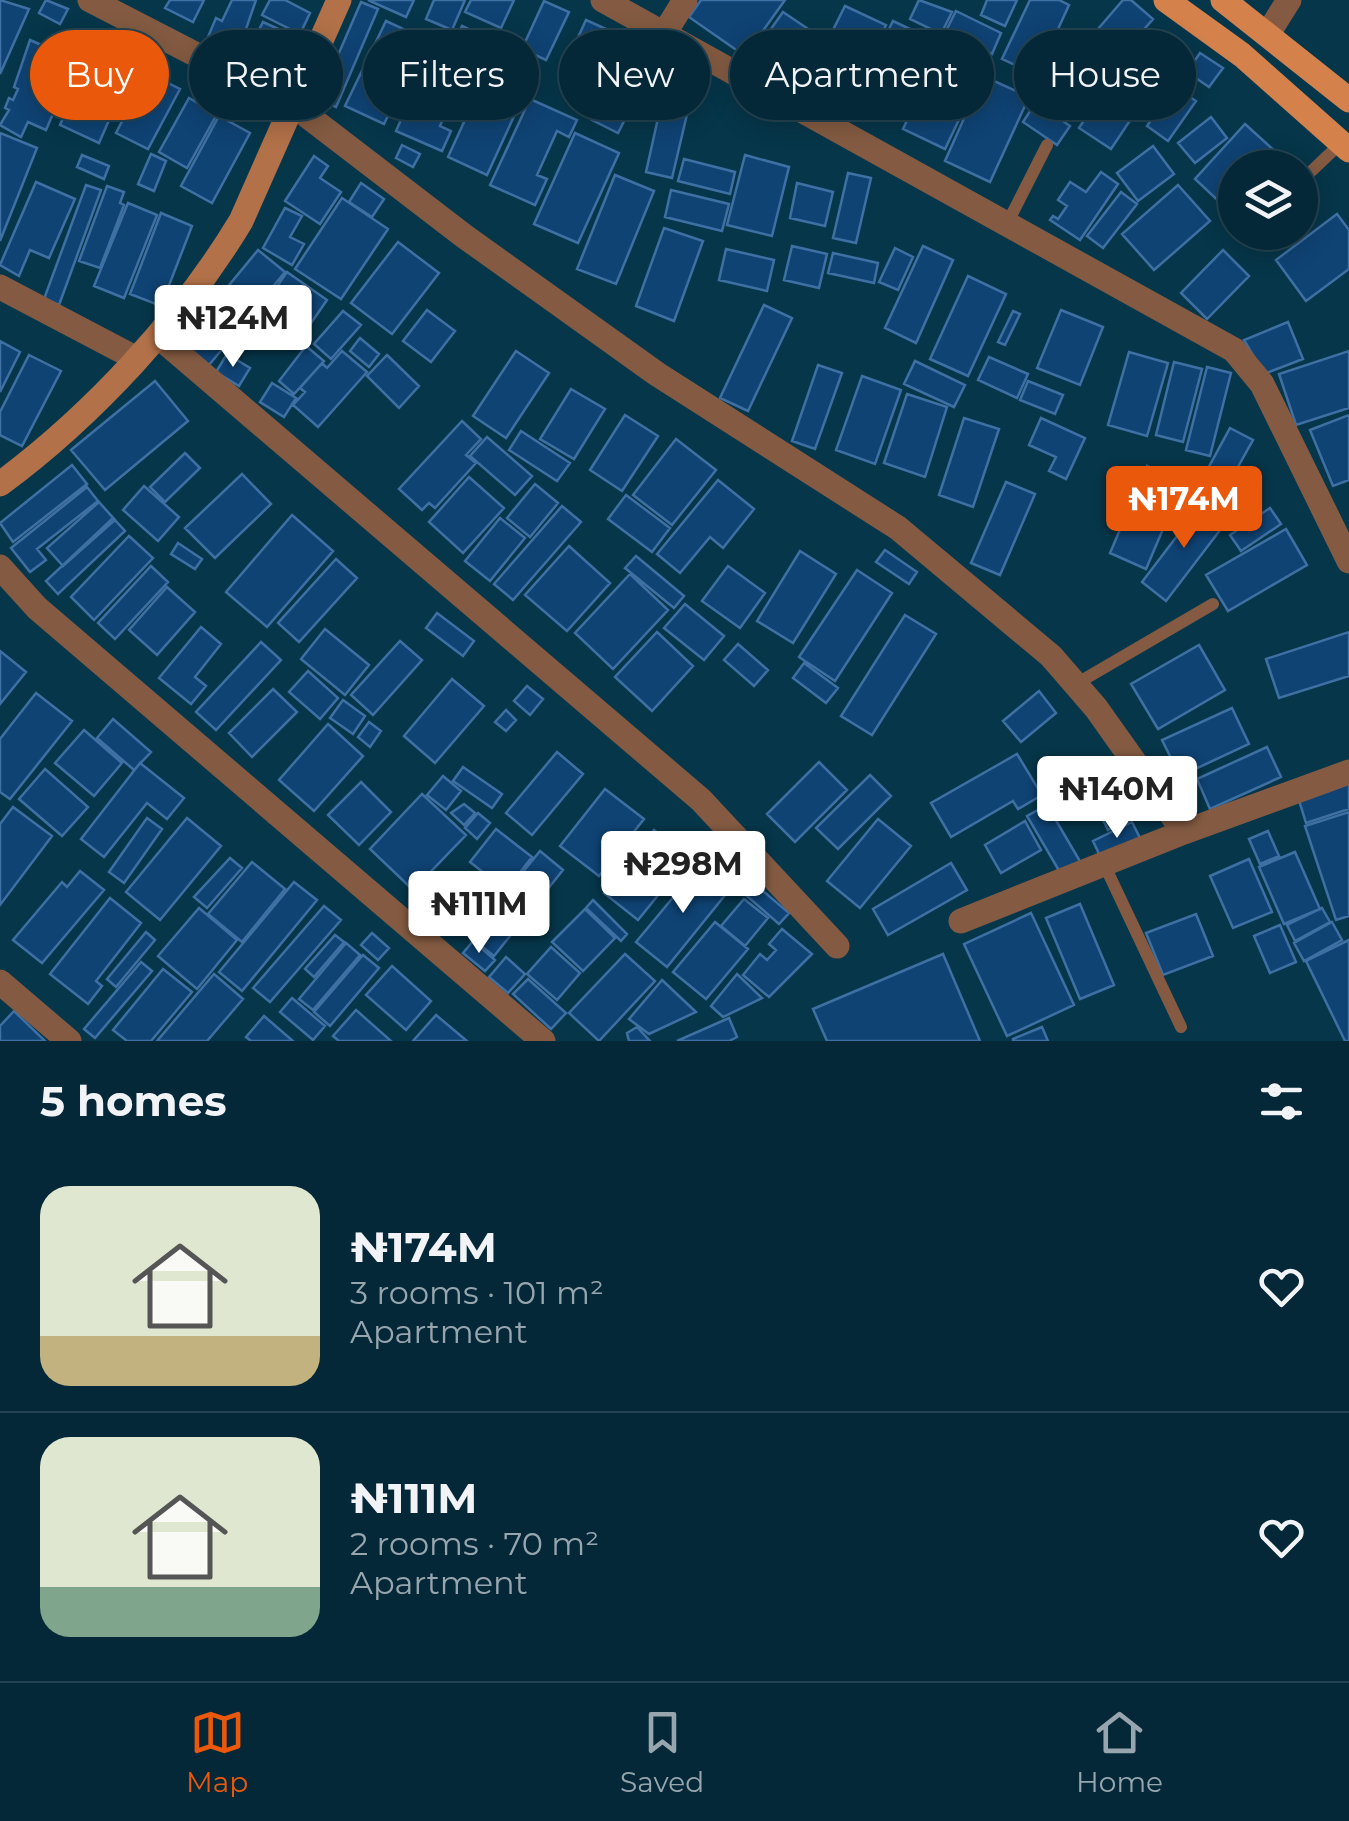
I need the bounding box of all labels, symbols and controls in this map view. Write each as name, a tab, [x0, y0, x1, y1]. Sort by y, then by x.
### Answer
chip: Buy	[30, 30, 169, 120]
chip: Rent	[189, 30, 343, 120]
chip: Filters	[363, 30, 539, 120]
chip: New	[559, 30, 710, 120]
chip: Apartment	[730, 30, 994, 120]
chip: House	[1014, 30, 1196, 120]
map controls	[1218, 150, 1318, 250]
button: layers	[1218, 150, 1318, 250]
pin: ₦124M	[163, 285, 303, 370]
text: ₦124M	[177, 298, 289, 337]
pin: ₦174M	[1114, 466, 1254, 551]
text: ₦174M	[1128, 479, 1240, 518]
pin: ₦140M	[1047, 756, 1187, 841]
text: ₦140M	[1059, 769, 1175, 808]
pin: ₦298M	[613, 831, 753, 916]
text: ₦298M	[623, 844, 743, 883]
pin: ₦111M	[409, 871, 549, 956]
text: ₦111M	[430, 884, 528, 923]
icon: filters	[1254, 1074, 1309, 1129]
text: 5 homes	[40, 1075, 227, 1127]
text: ₦174M	[350, 1221, 497, 1273]
icon: home	[120, 1226, 240, 1346]
icon: heart	[1254, 1259, 1309, 1314]
text: 3 rooms · 101 m²	[350, 1273, 604, 1312]
text: Apartment	[350, 1312, 528, 1351]
text: ₦111M	[350, 1472, 477, 1524]
icon: home	[120, 1477, 240, 1597]
icon: heart	[1254, 1510, 1309, 1565]
text: 2 rooms · 70 m²	[350, 1524, 599, 1563]
text: Apartment	[350, 1563, 528, 1602]
tab: Map	[186, 1705, 248, 1799]
tab: Saved	[620, 1705, 704, 1799]
tab: Home	[1076, 1705, 1163, 1799]

